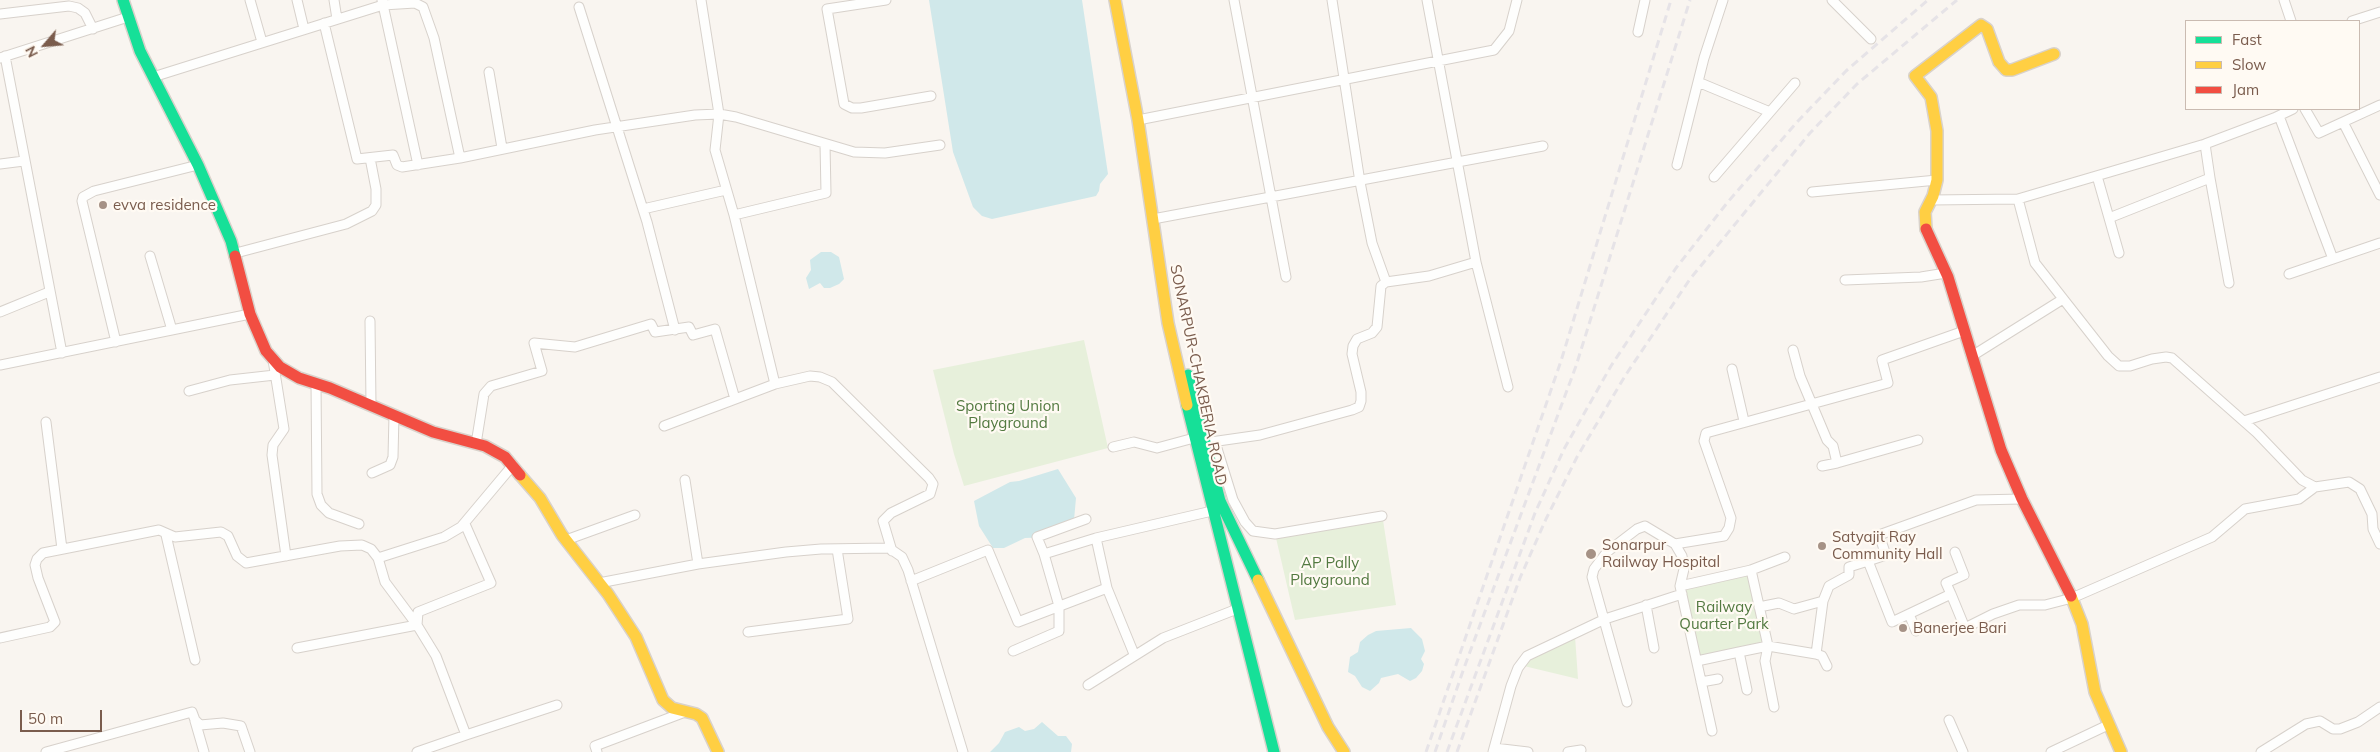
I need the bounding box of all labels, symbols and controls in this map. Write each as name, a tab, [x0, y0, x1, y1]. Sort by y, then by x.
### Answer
north arrow	[20, 20, 70, 70]
legend	[2185, 20, 2360, 110]
text: Fast	[2232, 30, 2262, 49]
text: N	[21, 43, 42, 61]
text: Slow	[2232, 55, 2266, 74]
text: Jam	[2232, 80, 2259, 99]
place label: evva residence	[113, 196, 216, 214]
marker: evva residence	[97, 199, 109, 211]
street label: SONARPUR-CHAKBERIA ROAD	[1166, 263, 1230, 487]
park label: Sporting Union Playground	[956, 397, 1060, 432]
place label: Satyajit Ray Community Hall	[1832, 528, 1943, 563]
place label: Sonarpur Railway Hospital	[1602, 536, 1720, 571]
marker: Satyajit Ray Community Hall	[1816, 540, 1828, 552]
marker: Sonarpur Railway Hospital	[1584, 547, 1598, 561]
park label: AP Pally Playground	[1290, 554, 1370, 589]
park label: Railway Quarter Park	[1679, 598, 1769, 633]
place label: Banerjee Bari	[1913, 619, 2007, 637]
marker: Banerjee Bari	[1897, 622, 1909, 634]
scale bar	[22, 700, 105, 732]
text: 50 m	[28, 709, 63, 728]

